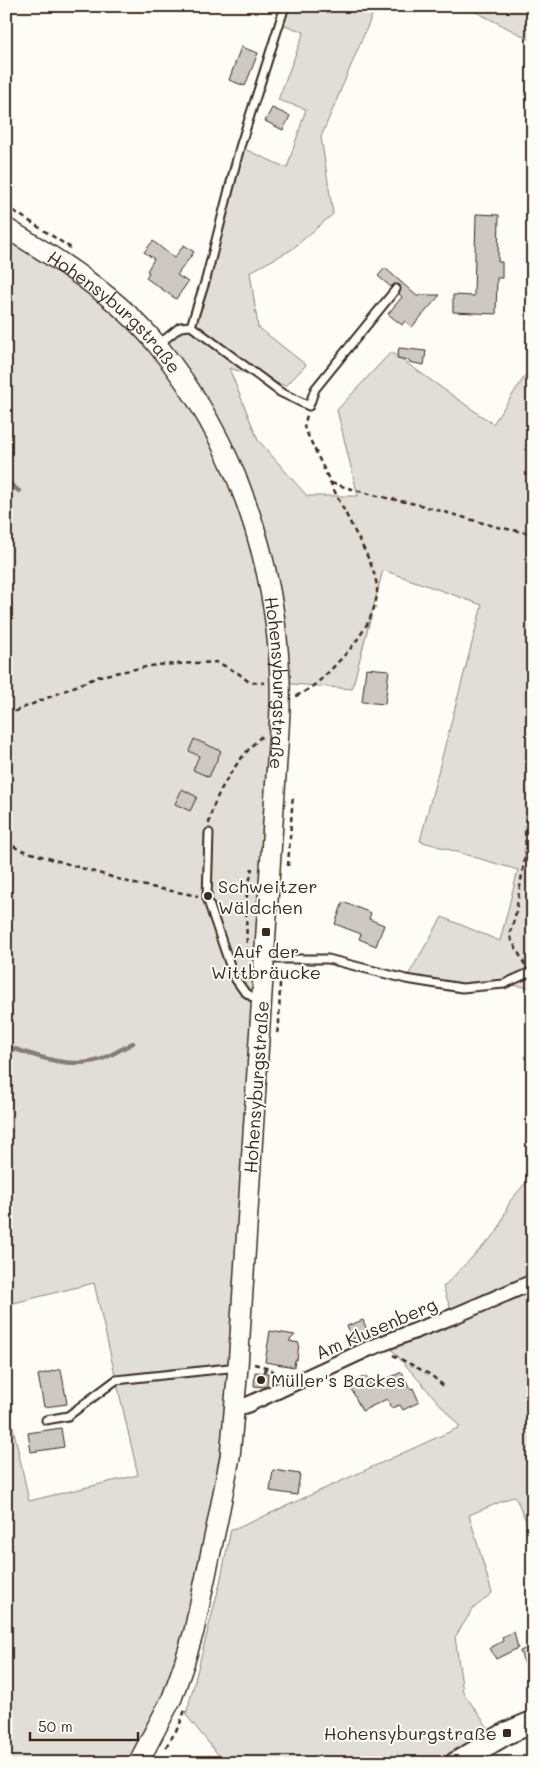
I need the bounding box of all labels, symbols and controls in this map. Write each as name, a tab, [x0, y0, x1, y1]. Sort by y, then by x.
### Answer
street label: Hohensyburgstraße	[43, 245, 187, 378]
street label: Hohensyburgstraße	[259, 595, 292, 770]
place label: Schweitzer Wäldchen	[218, 874, 318, 919]
marker: Schweitzer Wäldchen	[202, 890, 214, 902]
marker: Auf der Wittbräucke	[260, 926, 272, 938]
place label: Auf der Wittbräucke	[211, 939, 321, 984]
street label: Hohensyburgstraße	[238, 1000, 274, 1174]
street label: Am Klusenberg	[312, 1292, 440, 1364]
place label: Müller's Backes	[271, 1368, 405, 1392]
marker: Müller's Backes	[255, 1374, 267, 1386]
scale bar	[30, 1709, 138, 1741]
text: 50 m	[38, 1716, 73, 1736]
place label: Hohensyburgstraße	[324, 1721, 497, 1745]
marker: Hohensyburgstraße	[501, 1727, 513, 1739]

